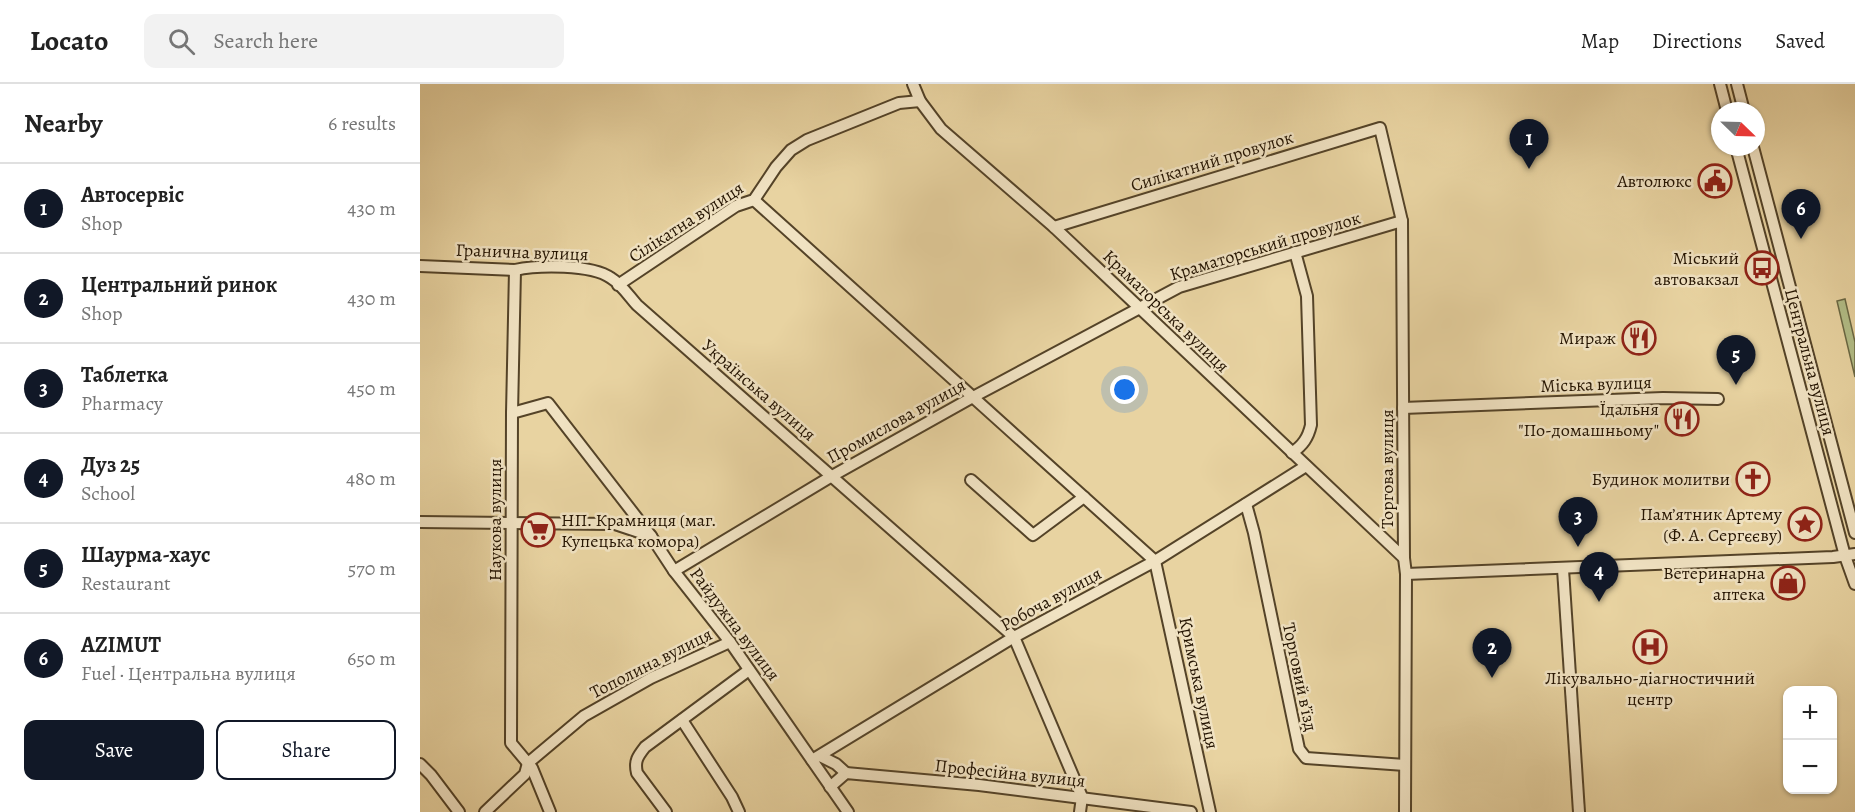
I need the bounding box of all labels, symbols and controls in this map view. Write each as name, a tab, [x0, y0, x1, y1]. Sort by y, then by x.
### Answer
search box	[144, 14, 564, 68]
text: Locato	[30, 22, 108, 60]
icon: search	[165, 25, 198, 58]
text: Search here	[213, 26, 318, 56]
text: Map	[1581, 27, 1619, 55]
text: Directions	[1652, 27, 1742, 55]
text: Saved	[1775, 27, 1825, 55]
north arrow	[1711, 102, 1765, 156]
text: Nearby	[24, 106, 103, 141]
text: 6 results	[328, 110, 396, 137]
pin: 1	[1510, 120, 1548, 169]
street label: Силікатний провулок	[1128, 125, 1296, 197]
public building icon: Автолюкс	[1697, 163, 1733, 199]
place label: Автолюкс	[1616, 169, 1692, 193]
street label: Сілікатна вулиця	[624, 176, 748, 268]
text: Автосервіс	[81, 180, 184, 210]
pin: 6	[1782, 190, 1820, 239]
text: 1	[40, 195, 47, 222]
text: 430 m	[347, 195, 396, 222]
street label: Краматорський провулок	[1167, 206, 1363, 286]
text: Shop	[81, 210, 123, 237]
street label: Гранична вулиця	[455, 238, 589, 266]
street label: Краматорська вулиця	[1098, 244, 1234, 378]
place label: Міський автовакзал	[1654, 246, 1739, 291]
bus stop icon: Міський автовакзал	[1744, 250, 1780, 286]
text: Центральний ринок	[81, 270, 277, 300]
text: 2	[39, 285, 48, 312]
text: 430 m	[347, 285, 396, 312]
street label: Центральна вулиця	[1779, 286, 1841, 438]
text: Shop	[81, 300, 123, 327]
restaurant icon: Мираж	[1621, 320, 1657, 356]
place label: Мираж	[1559, 326, 1616, 350]
street label: Українська вулиця	[697, 334, 821, 446]
pin: 5	[1716, 336, 1756, 385]
text: Таблетка	[81, 360, 168, 390]
street label: Міська вулиця	[1540, 370, 1652, 398]
street label: Промислова вулиця	[822, 373, 970, 469]
text: 3	[39, 375, 48, 402]
text: 450 m	[347, 375, 396, 402]
your location	[1110, 375, 1139, 404]
text: Pharmacy	[81, 390, 163, 417]
place label: Їдальня "По-домашньому"	[1518, 397, 1659, 442]
restaurant icon: Їдальня "По-домашньому"	[1664, 401, 1700, 437]
street label: Торгова вулиця	[1375, 409, 1399, 529]
text: Дуз 25	[81, 450, 140, 480]
street label: Наукова вулиця	[483, 459, 507, 581]
church icon: Будинок молитви	[1735, 461, 1771, 497]
text: 4	[39, 465, 48, 492]
text: 480 m	[346, 465, 396, 492]
place label: Будинок молитви	[1591, 467, 1730, 491]
text: School	[81, 480, 135, 507]
pin: 3	[1558, 498, 1598, 547]
place label: Пам’ятник Артему (Ф. А. Сергєєву)	[1640, 502, 1783, 547]
place icon: Пам’ятник Артему (Ф. А. Сергєєву)	[1787, 506, 1823, 542]
place label: НП. Крамниця (маг. Купецька комора)	[561, 508, 717, 553]
supermarket icon: НП. Крамниця (маг. Купецька комора)	[520, 512, 556, 548]
text: Шаурма-хаус	[81, 540, 210, 570]
pin: 4	[1580, 552, 1618, 602]
text: 5	[39, 555, 48, 582]
text: 570 m	[348, 555, 396, 582]
street label: Робоча вулиця	[996, 561, 1106, 637]
place label: Ветеринарна аптека	[1663, 561, 1766, 606]
street label: Райдужна вулиця	[684, 562, 786, 686]
shop icon: Ветеринарна аптека	[1770, 565, 1806, 601]
text: Restaurant	[81, 570, 171, 597]
street label: Кримська вулиця	[1173, 615, 1225, 751]
street label: Торговий в’їзд	[1277, 621, 1323, 734]
street label: Тополина вулиця	[586, 622, 716, 704]
pin: 2	[1472, 628, 1512, 678]
hospital icon: Лікувально-діагностичний центр	[1632, 629, 1668, 665]
text: AZIMUT	[81, 630, 161, 660]
text: 6	[39, 645, 48, 672]
text: 650 m	[347, 645, 396, 672]
text: Fuel · Центральна вулиця	[81, 660, 296, 687]
place label: Лікувально-діагностичний центр	[1545, 666, 1755, 711]
map controls	[1783, 686, 1837, 794]
button: +	[1783, 686, 1837, 740]
button: Save	[24, 720, 204, 780]
button: Share	[216, 720, 396, 780]
button: −	[1783, 740, 1837, 794]
street label: Професійна вулиця	[934, 753, 1086, 793]

